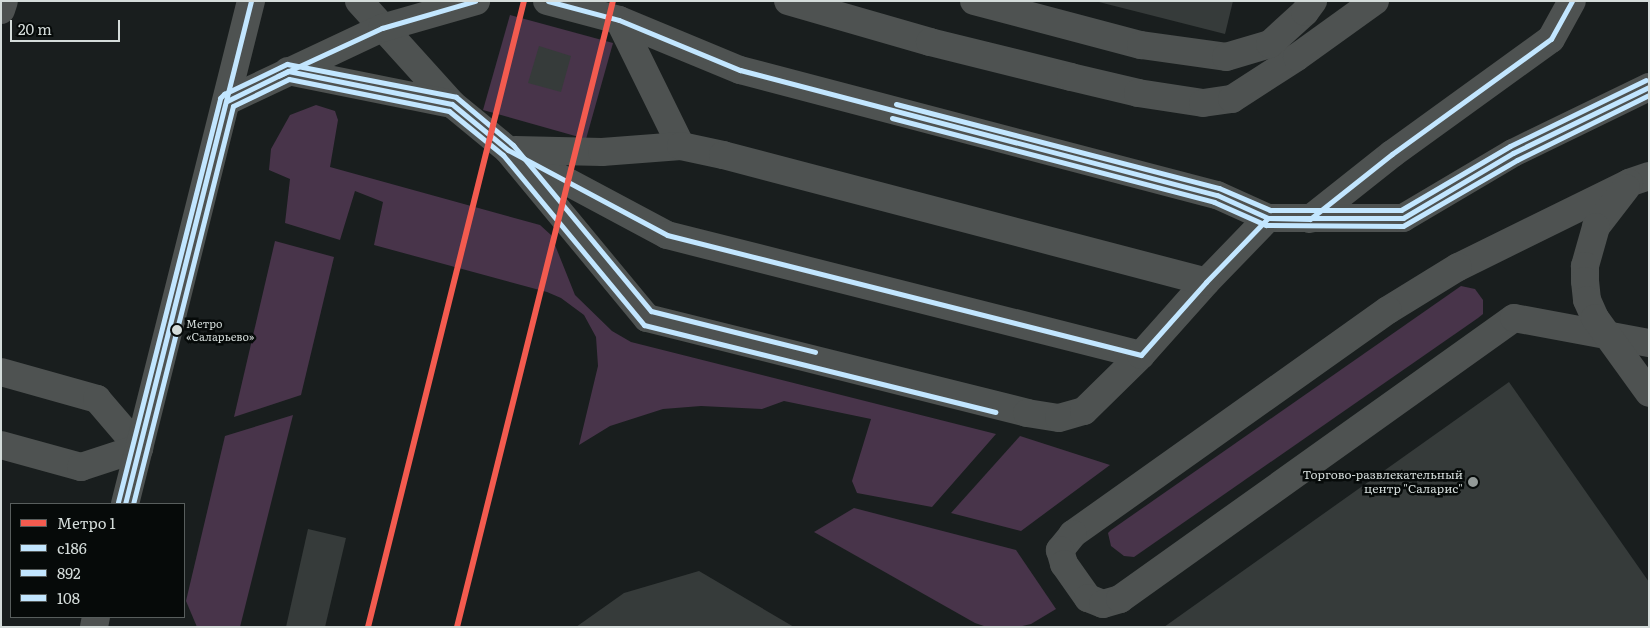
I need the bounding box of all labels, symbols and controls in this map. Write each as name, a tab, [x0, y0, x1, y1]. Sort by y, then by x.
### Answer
scale bar	[12, 10, 122, 42]
text: 20 m	[18, 17, 52, 40]
place label: Метро «Саларьево»	[186, 317, 254, 343]
marker: Метро «Саларьево»	[172, 325, 182, 335]
place label: Торгово-развлекательный центр "Саларис"	[1303, 468, 1463, 496]
marker: Торгово-развлекательный центр "Саларис"	[1467, 476, 1479, 488]
legend	[10, 503, 185, 618]
text: Метро 1	[57, 511, 116, 534]
text: с186	[57, 536, 87, 559]
text: 892	[57, 561, 81, 584]
text: 108	[57, 586, 80, 609]

